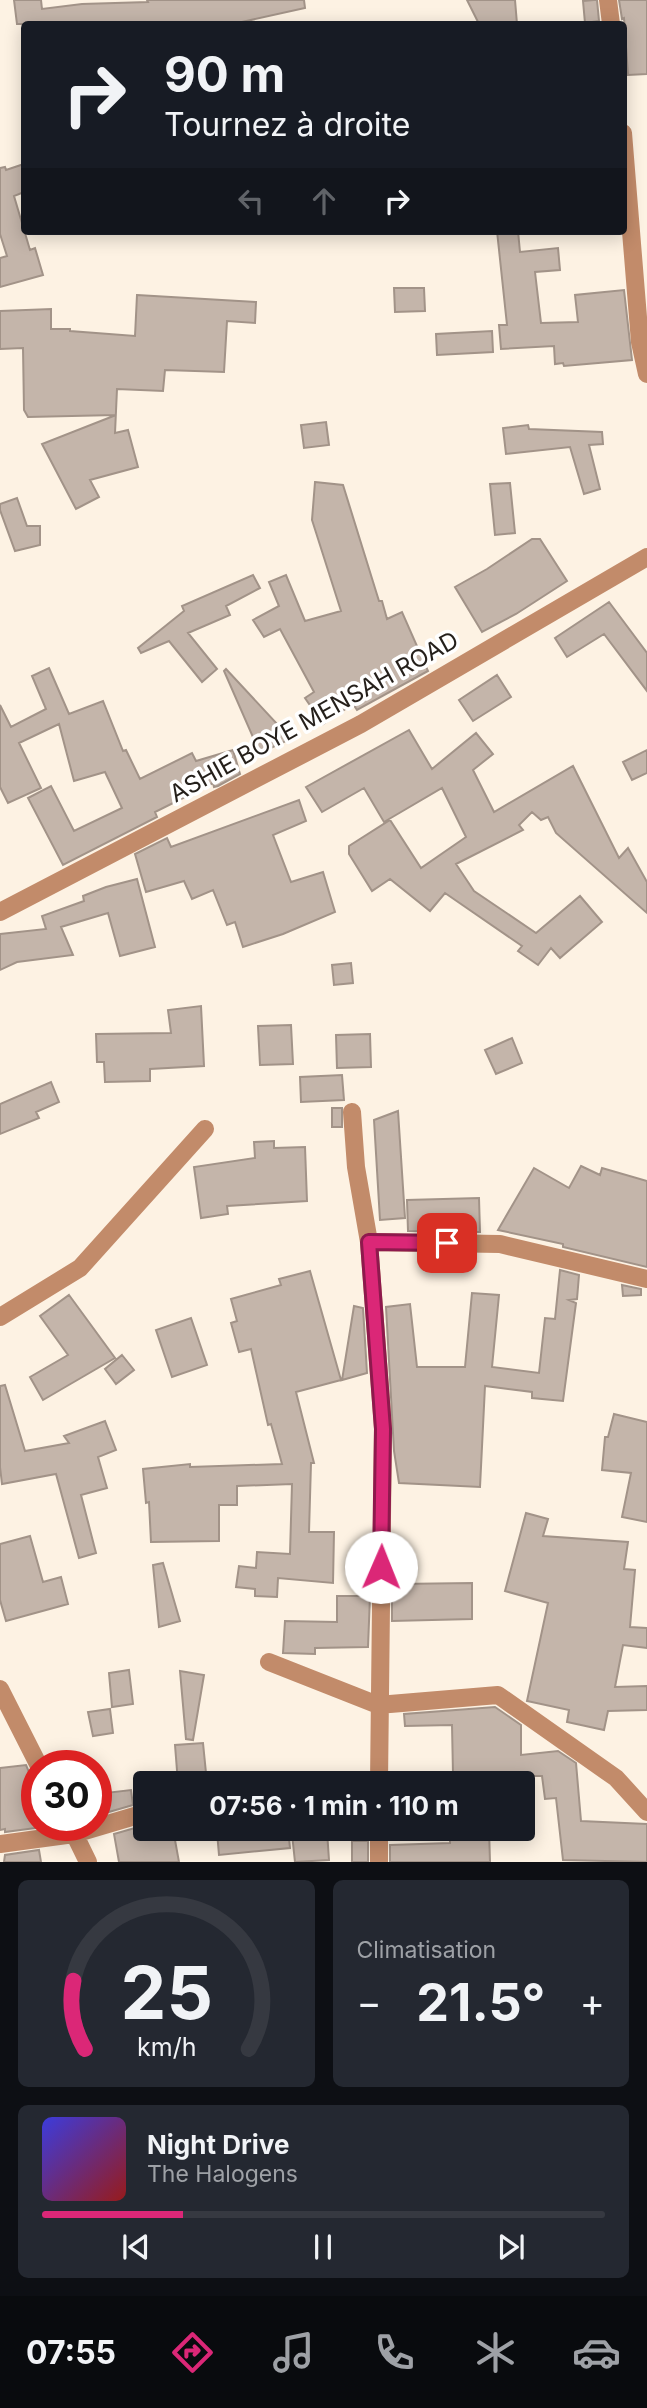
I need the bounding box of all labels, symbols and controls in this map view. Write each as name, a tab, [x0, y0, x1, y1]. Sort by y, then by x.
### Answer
text: 90 m	[164, 45, 285, 104]
icon: right	[49, 49, 140, 140]
text: Tournez à droite	[164, 105, 410, 144]
icon: left	[232, 182, 270, 220]
icon: ahead	[305, 182, 343, 220]
icon: right	[378, 182, 416, 220]
street label: ASHIE BOYE MENSAH ROAD	[164, 625, 463, 808]
pin	[417, 1213, 477, 1273]
icon: arrive	[428, 1224, 466, 1262]
position arrow	[344, 1530, 418, 1604]
speed limit sign: 30	[21, 1750, 112, 1841]
text: 07:56 · 1 min · 110 m	[209, 1790, 459, 1821]
text: Climatisation	[357, 1936, 496, 1964]
text: 25	[120, 1949, 212, 2038]
text: 21.5°	[416, 1971, 545, 2034]
text: −	[357, 1979, 382, 2025]
text: +	[580, 1979, 605, 2025]
text: km/h	[137, 2032, 196, 2062]
text: Night Drive	[147, 2129, 289, 2160]
text: The Halogens	[147, 2160, 298, 2188]
icon: previous	[117, 2228, 155, 2266]
icon: pause	[304, 2228, 342, 2266]
icon: next	[492, 2228, 530, 2266]
icon: directions	[168, 2328, 217, 2377]
icon: music	[269, 2328, 318, 2377]
icon: phone	[370, 2328, 419, 2377]
icon: climate	[471, 2328, 520, 2377]
icon: car	[572, 2328, 621, 2377]
text: 07:55	[26, 2333, 116, 2372]

